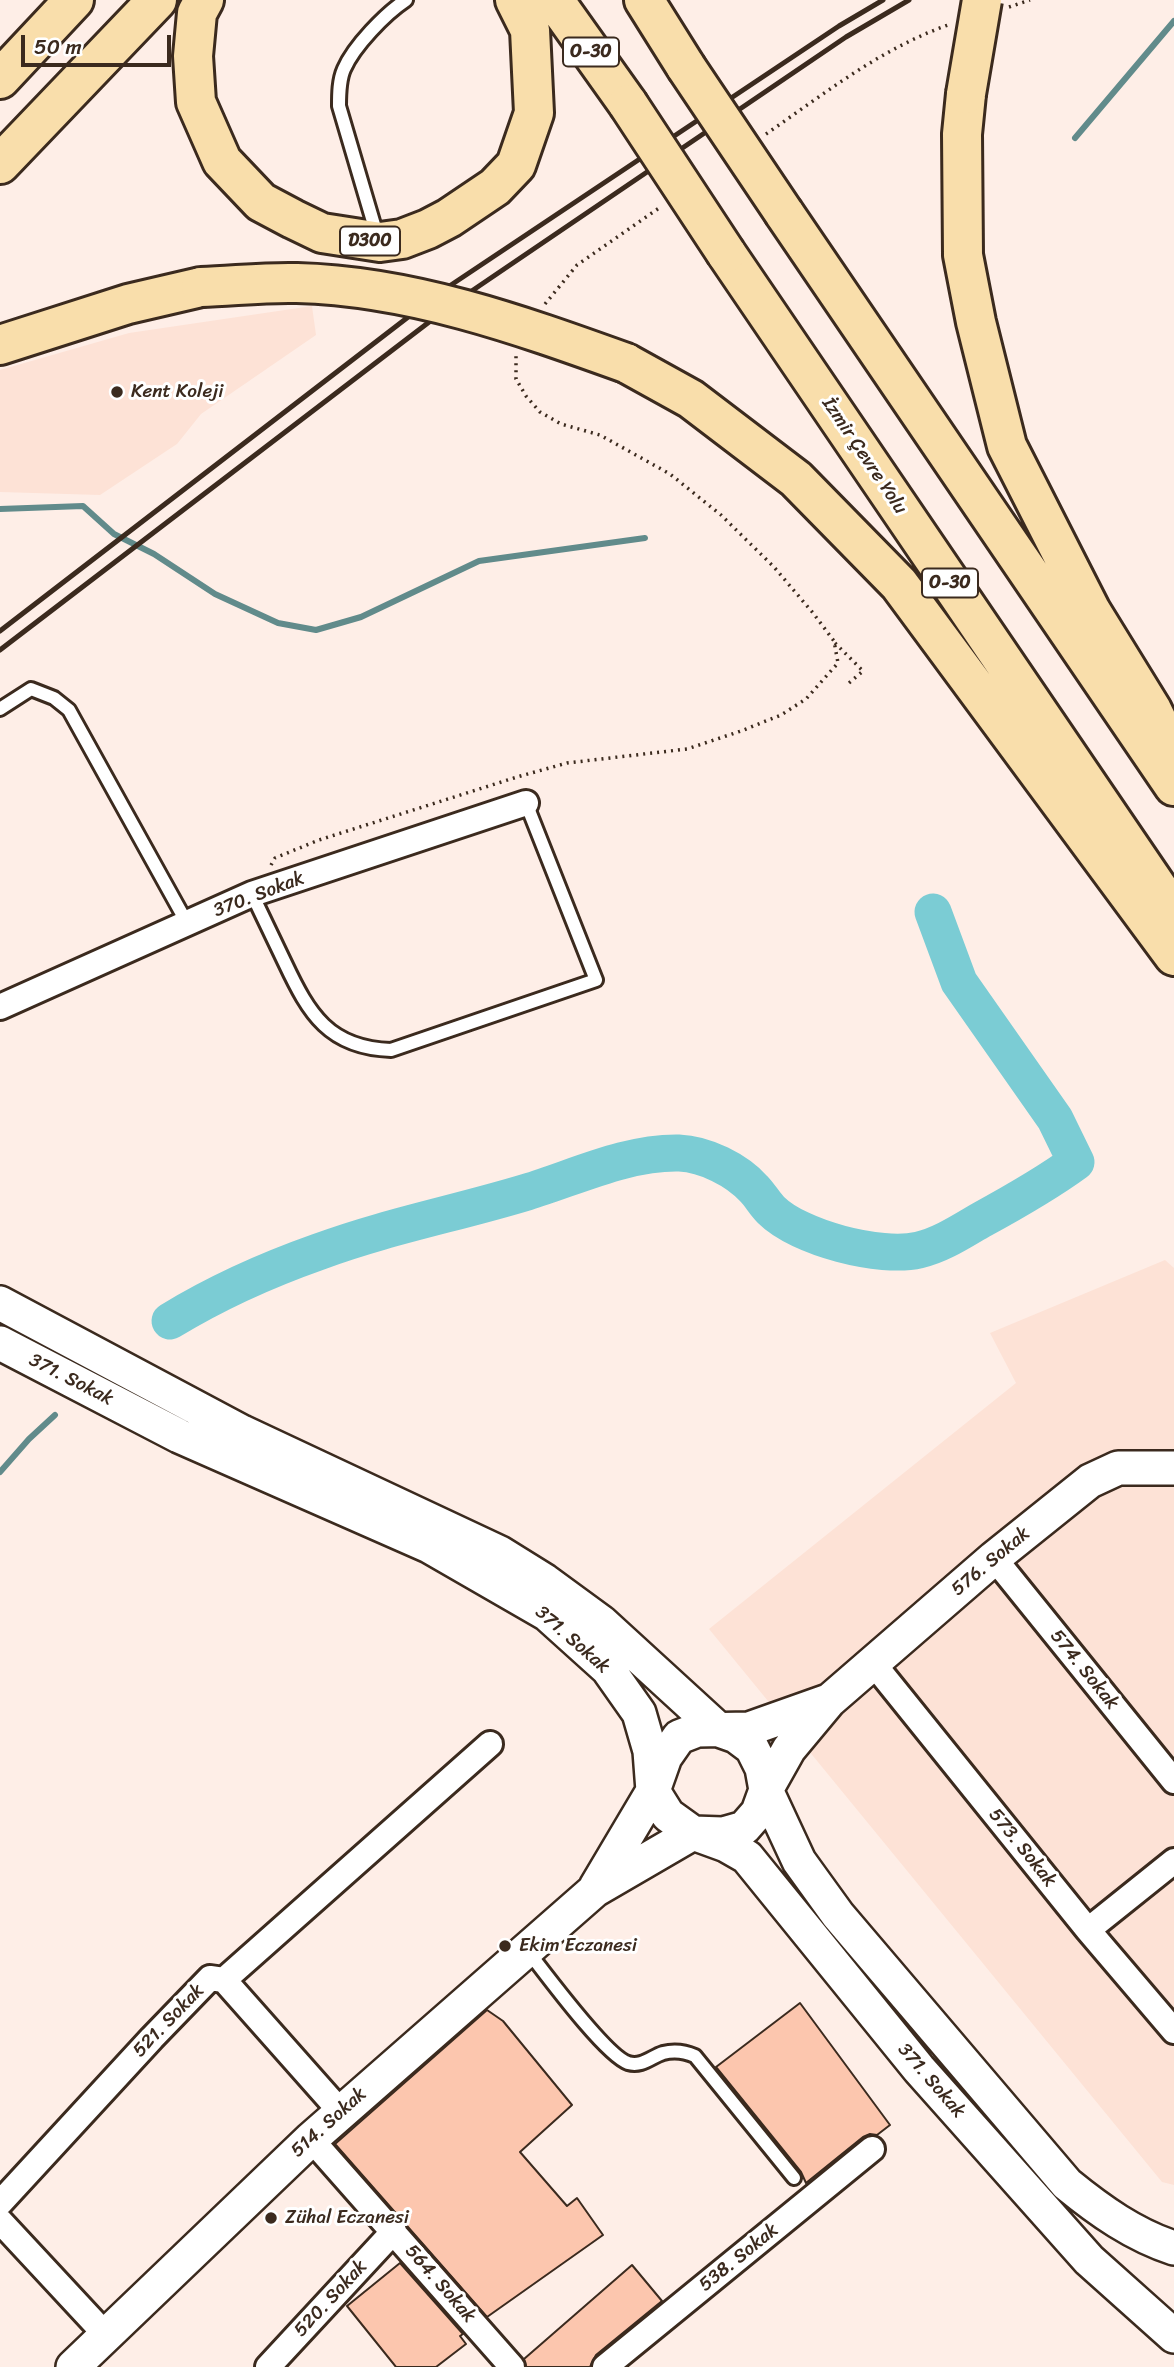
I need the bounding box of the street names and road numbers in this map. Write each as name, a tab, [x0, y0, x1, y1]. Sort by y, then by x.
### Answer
road number: O-30	[563, 38, 619, 66]
road number: D300	[340, 227, 400, 256]
street label: İzmir Çevre Yolu	[817, 393, 911, 519]
road number: O-30	[922, 568, 978, 598]
street label: 370. Sokak	[210, 867, 308, 923]
street label: 371. Sokak	[25, 1349, 117, 1411]
street label: 576. Sokak	[947, 1523, 1035, 1601]
street label: 371. Sokak	[530, 1601, 614, 1679]
street label: 574. Sokak	[1045, 1625, 1123, 1715]
street label: 573. Sokak	[983, 1804, 1061, 1892]
street label: 521. Sokak	[129, 1980, 209, 2062]
street label: 371. Sokak	[892, 2039, 970, 2123]
street label: 514. Sokak	[287, 2083, 371, 2163]
street label: 538. Sokak	[695, 2219, 783, 2297]
street label: 564. Sokak	[400, 2240, 480, 2328]
street label: 520. Sokak	[290, 2256, 372, 2342]

